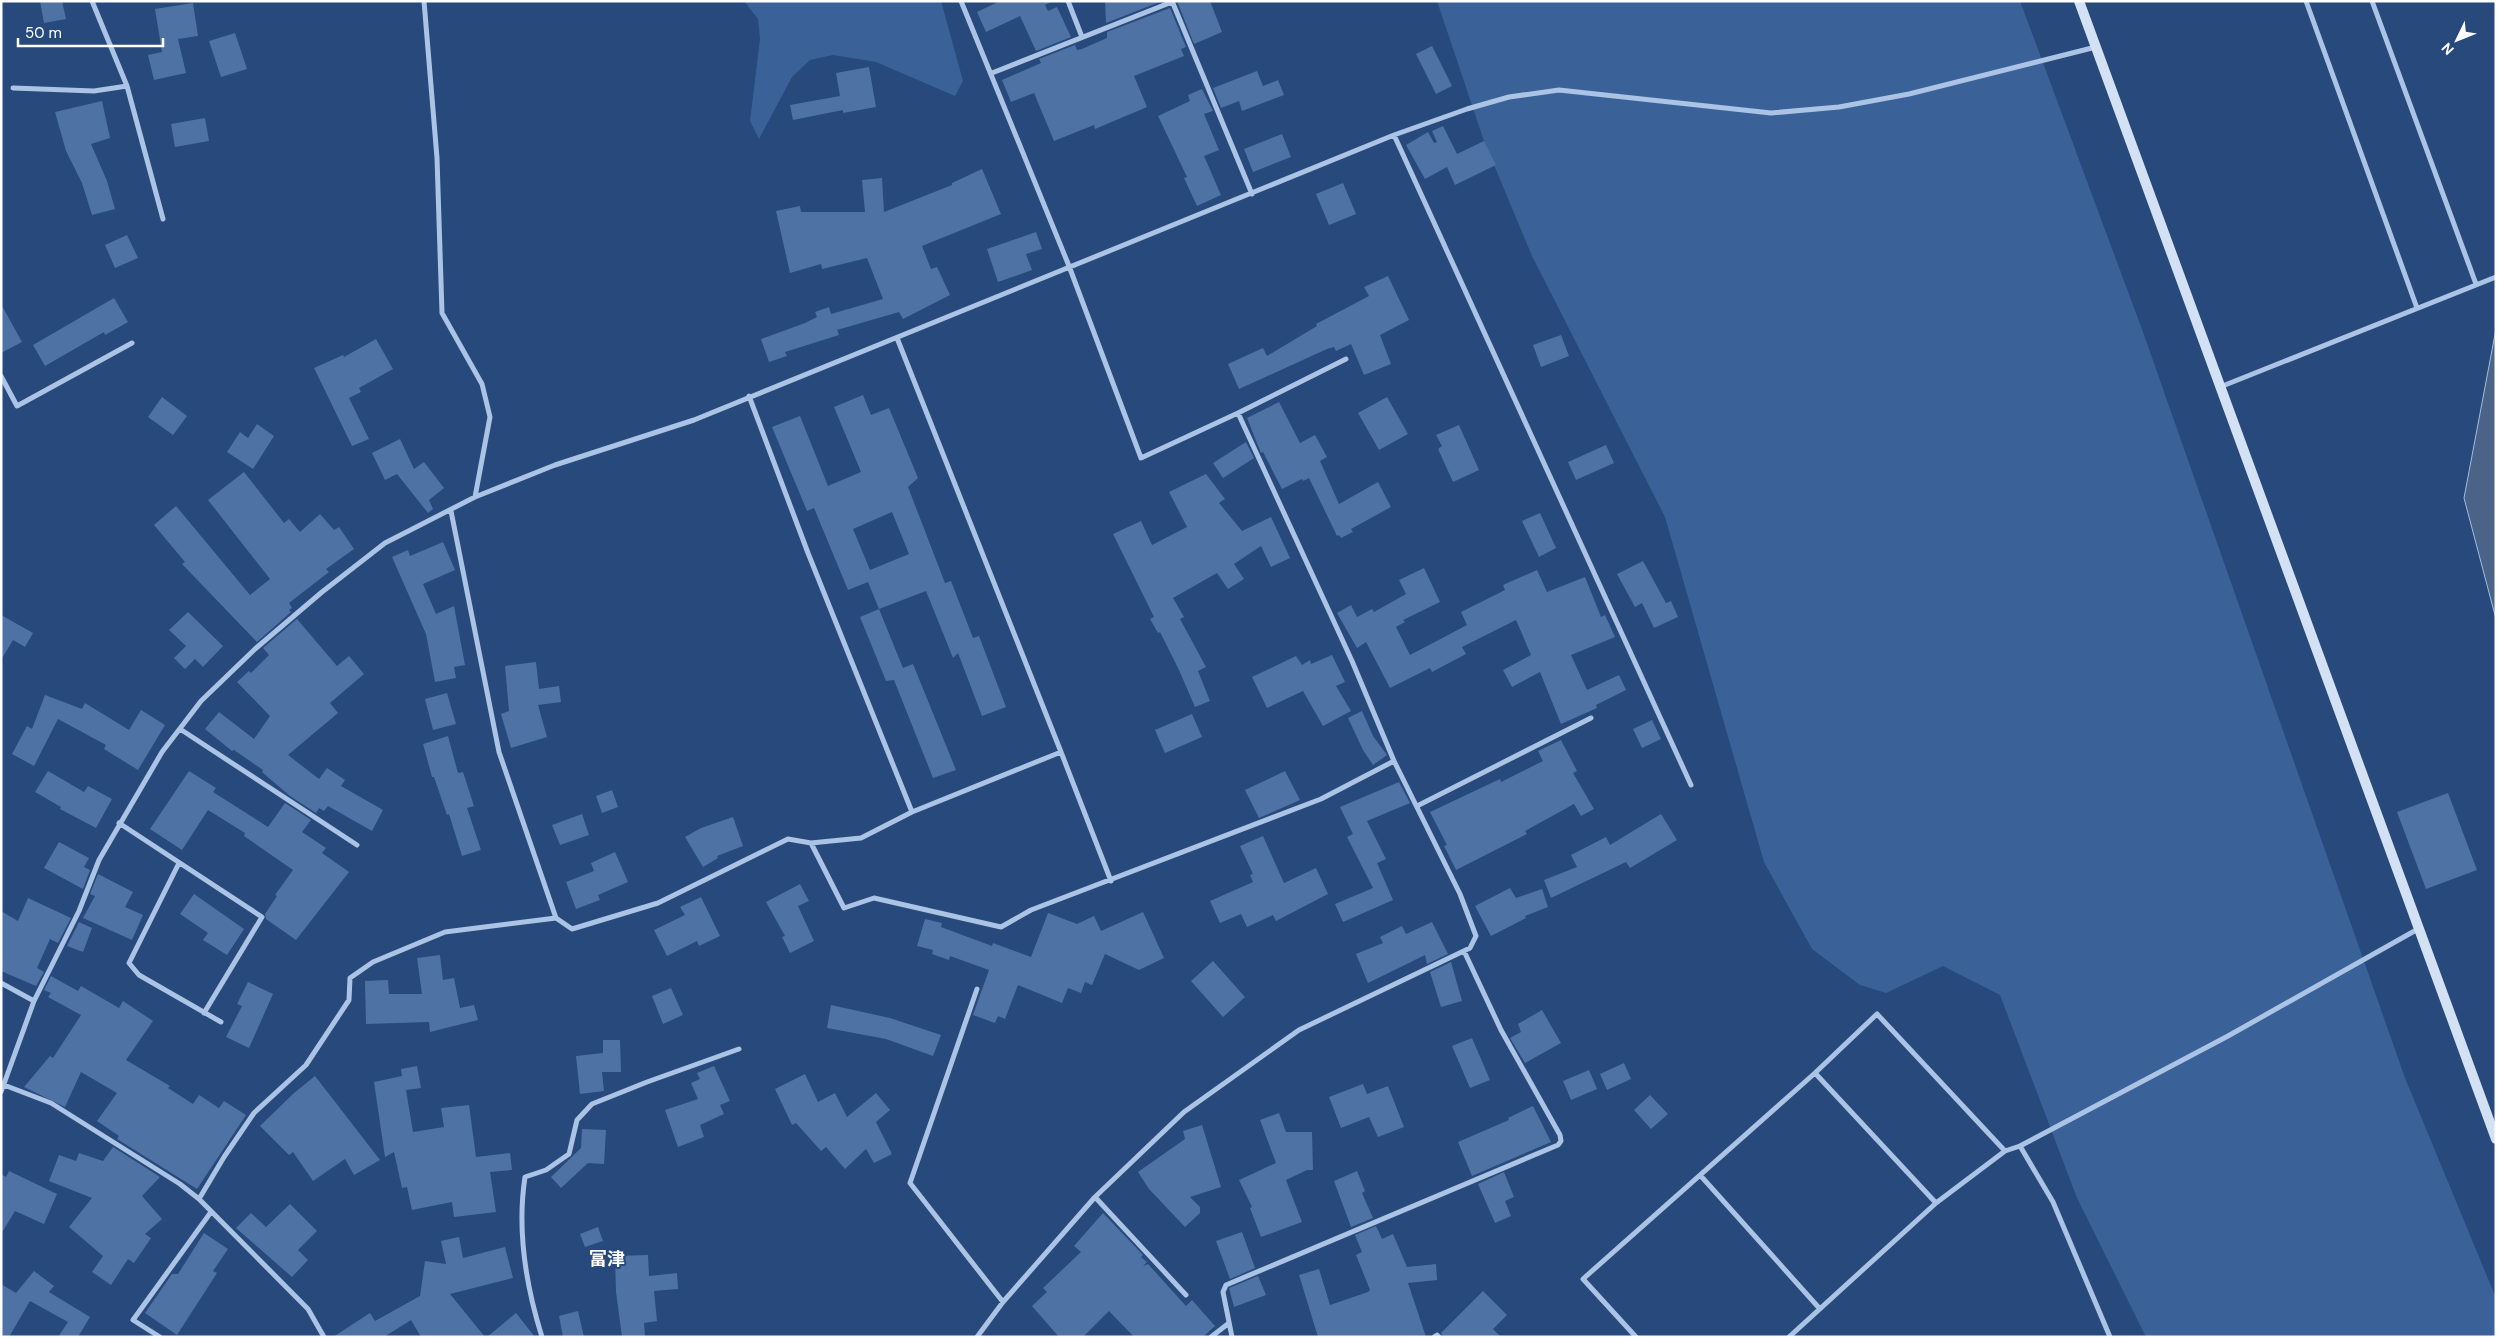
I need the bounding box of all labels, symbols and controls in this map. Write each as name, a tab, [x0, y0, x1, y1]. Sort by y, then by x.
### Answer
scale bar	[18, 15, 162, 47]
north arrow	[2432, 15, 2482, 65]
text: 50 m	[25, 23, 62, 43]
text: N	[2437, 39, 2458, 59]
district label: 富津	[589, 1247, 625, 1271]

